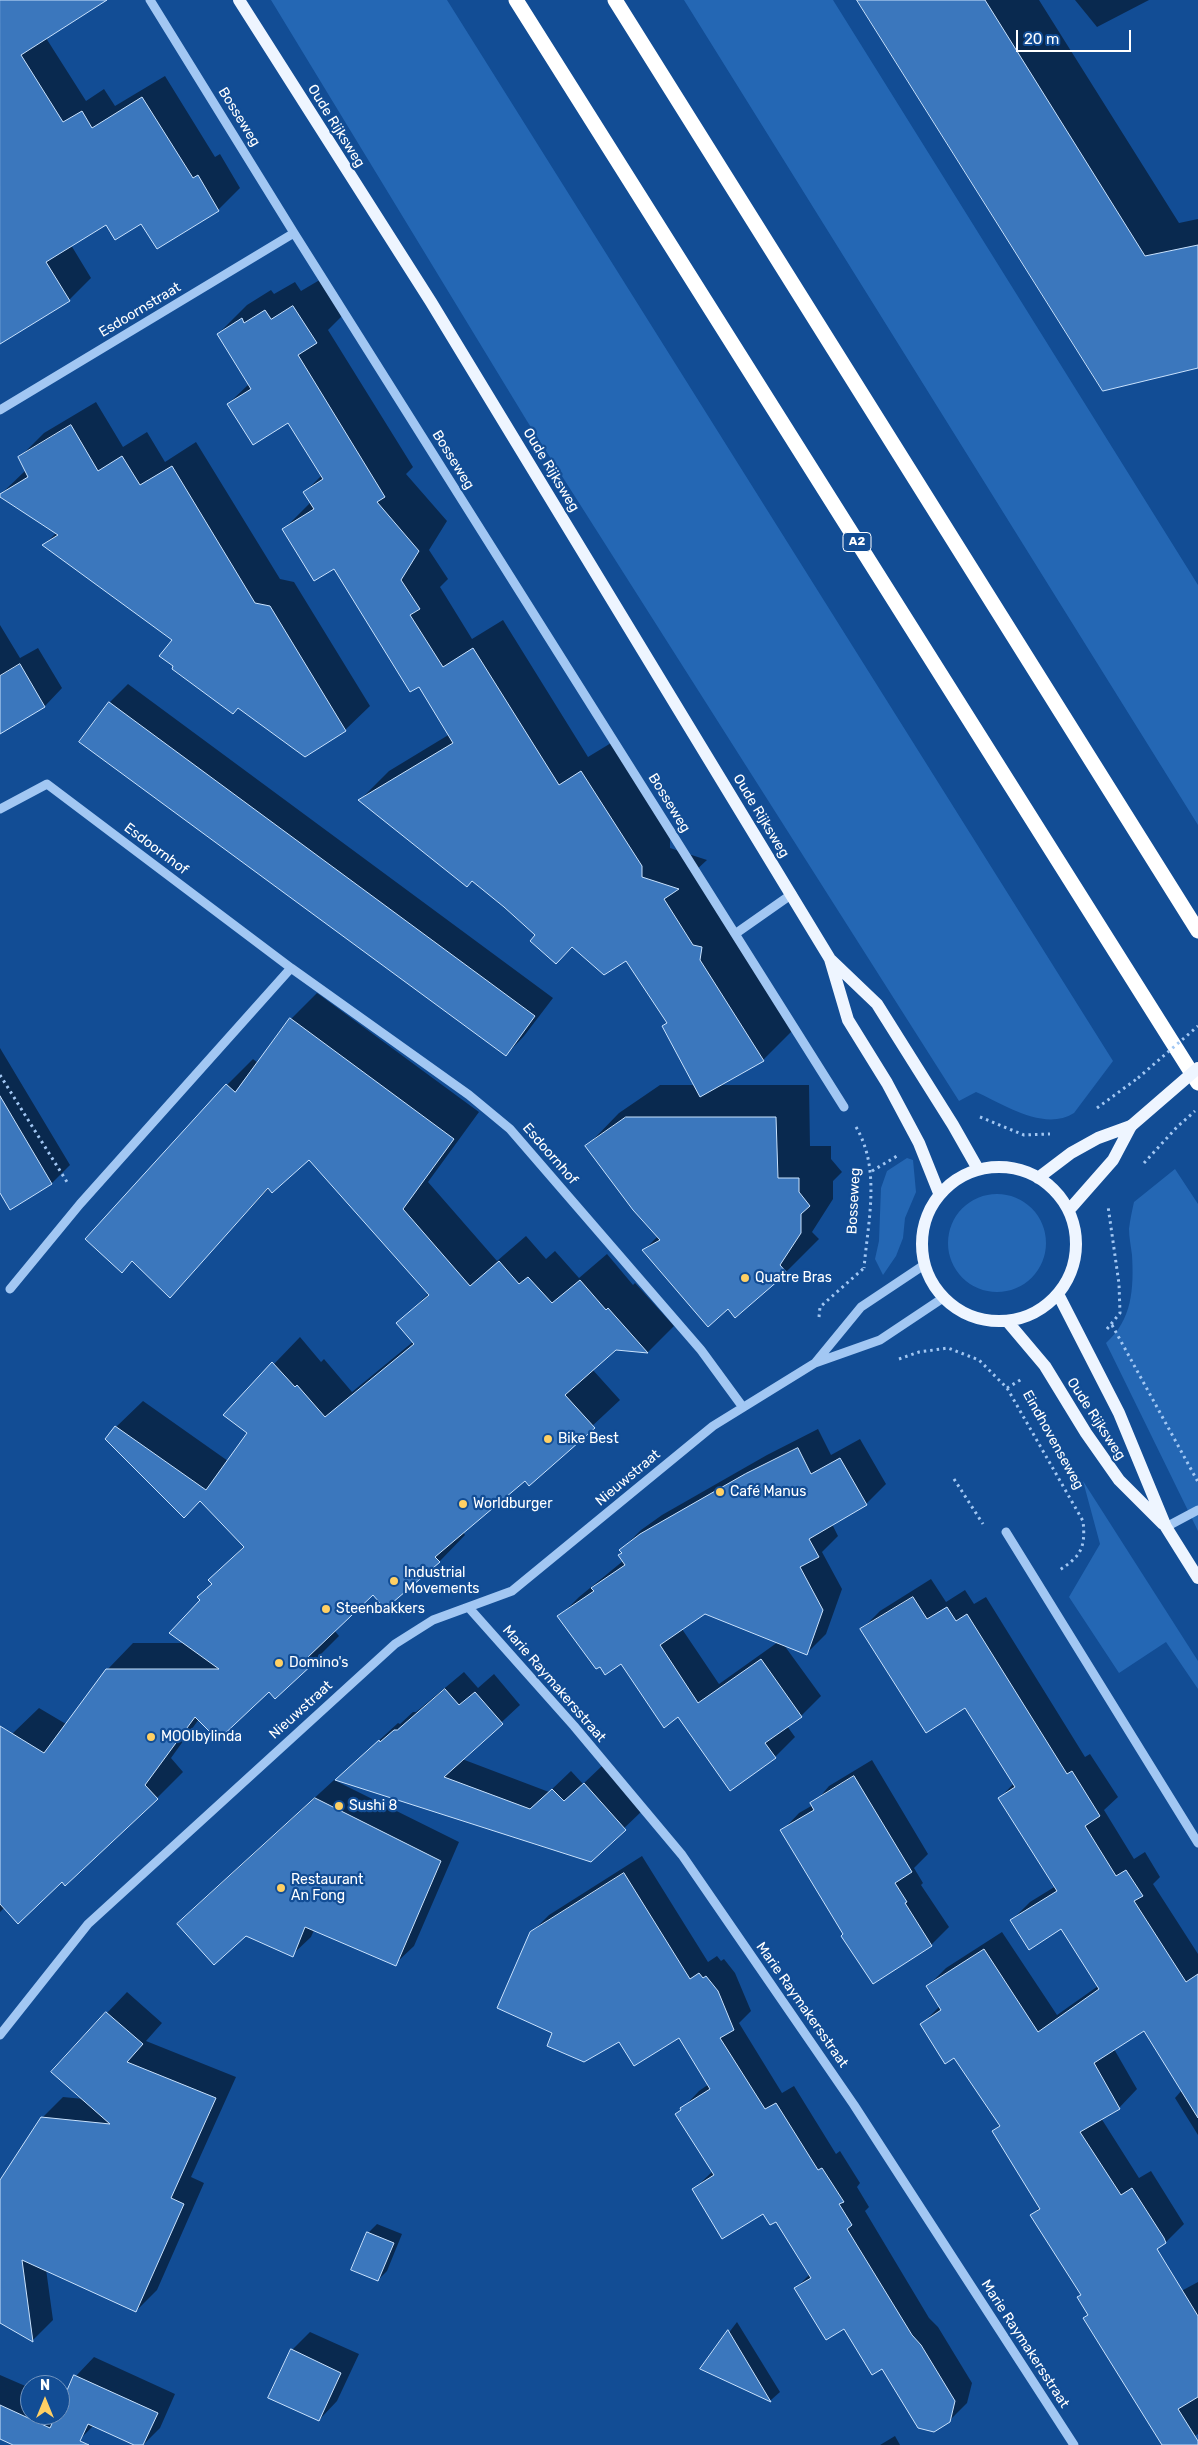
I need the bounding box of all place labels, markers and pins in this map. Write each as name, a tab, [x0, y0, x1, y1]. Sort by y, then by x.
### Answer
place label: Quatre Bras	[755, 1270, 832, 1286]
marker: Quatre Bras	[739, 1272, 751, 1284]
place label: Bike Best	[558, 1431, 619, 1447]
marker: Bike Best	[542, 1433, 554, 1445]
place label: Café Manus	[730, 1484, 806, 1500]
marker: Café Manus	[714, 1486, 726, 1498]
place label: Worldburger	[473, 1496, 552, 1512]
marker: Worldburger	[457, 1498, 469, 1510]
place label: Industrial Movements	[404, 1565, 480, 1598]
marker: Industrial Movements	[388, 1575, 400, 1587]
place label: Steenbakkers	[336, 1601, 425, 1617]
marker: Steenbakkers	[320, 1603, 332, 1615]
place label: Domino's	[289, 1655, 349, 1671]
marker: Domino's	[273, 1657, 285, 1669]
place label: MOOIbylinda	[161, 1729, 242, 1745]
marker: MOOIbylinda	[145, 1731, 157, 1743]
place label: Sushi 8	[349, 1798, 398, 1814]
marker: Sushi 8	[333, 1800, 345, 1812]
place label: Restaurant An Fong	[291, 1872, 363, 1904]
marker: Restaurant An Fong	[275, 1882, 287, 1894]

